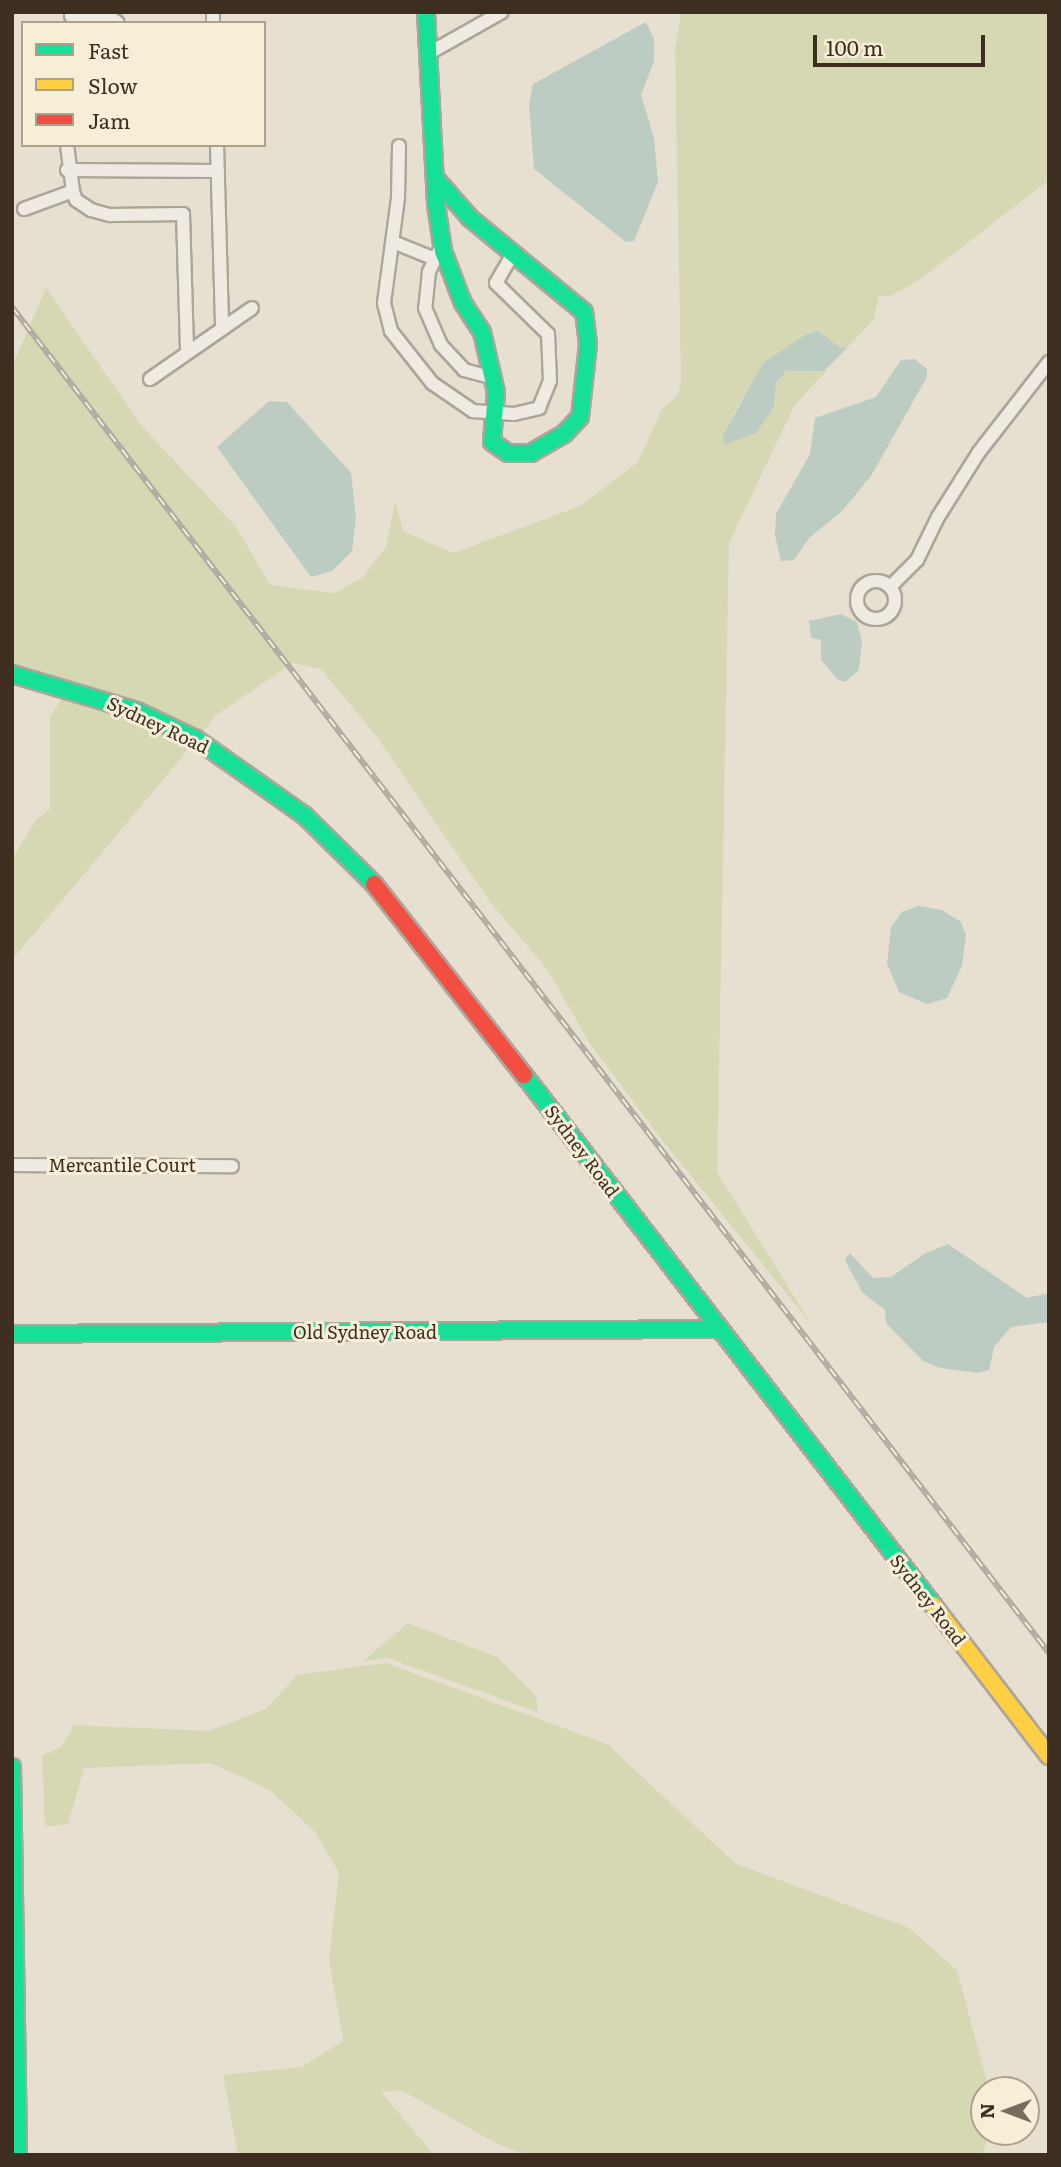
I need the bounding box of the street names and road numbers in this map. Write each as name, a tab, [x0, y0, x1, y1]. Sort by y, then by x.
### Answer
street label: Sydney Road	[104, 692, 212, 758]
street label: Sydney Road	[540, 1101, 624, 1201]
street label: Mercantile Court	[48, 1154, 196, 1176]
street label: Old Sydney Road	[293, 1321, 437, 1343]
street label: Sydney Road	[886, 1550, 970, 1650]

